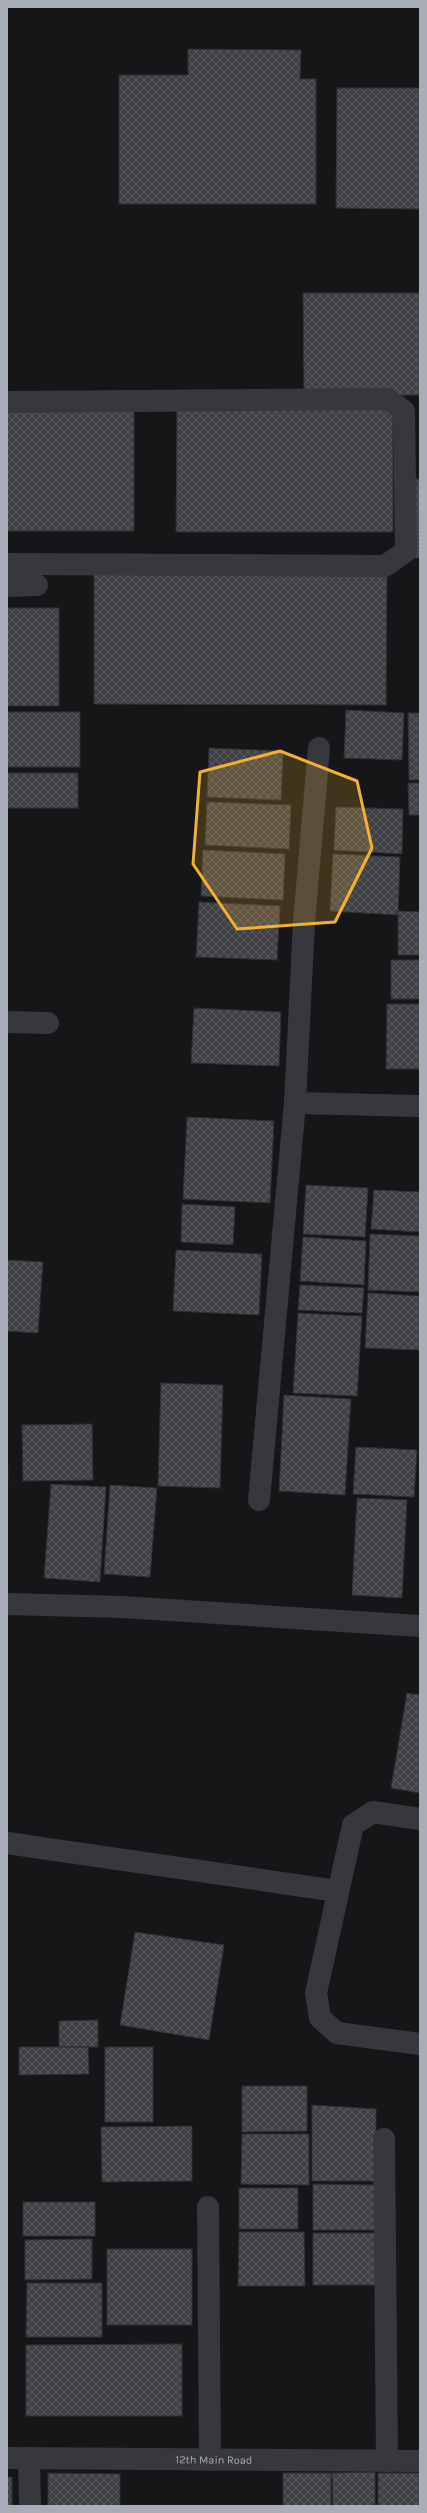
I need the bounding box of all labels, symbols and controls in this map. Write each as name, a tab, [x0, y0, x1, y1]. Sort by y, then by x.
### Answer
street label: 12th Main Road	[176, 2453, 252, 2466]

